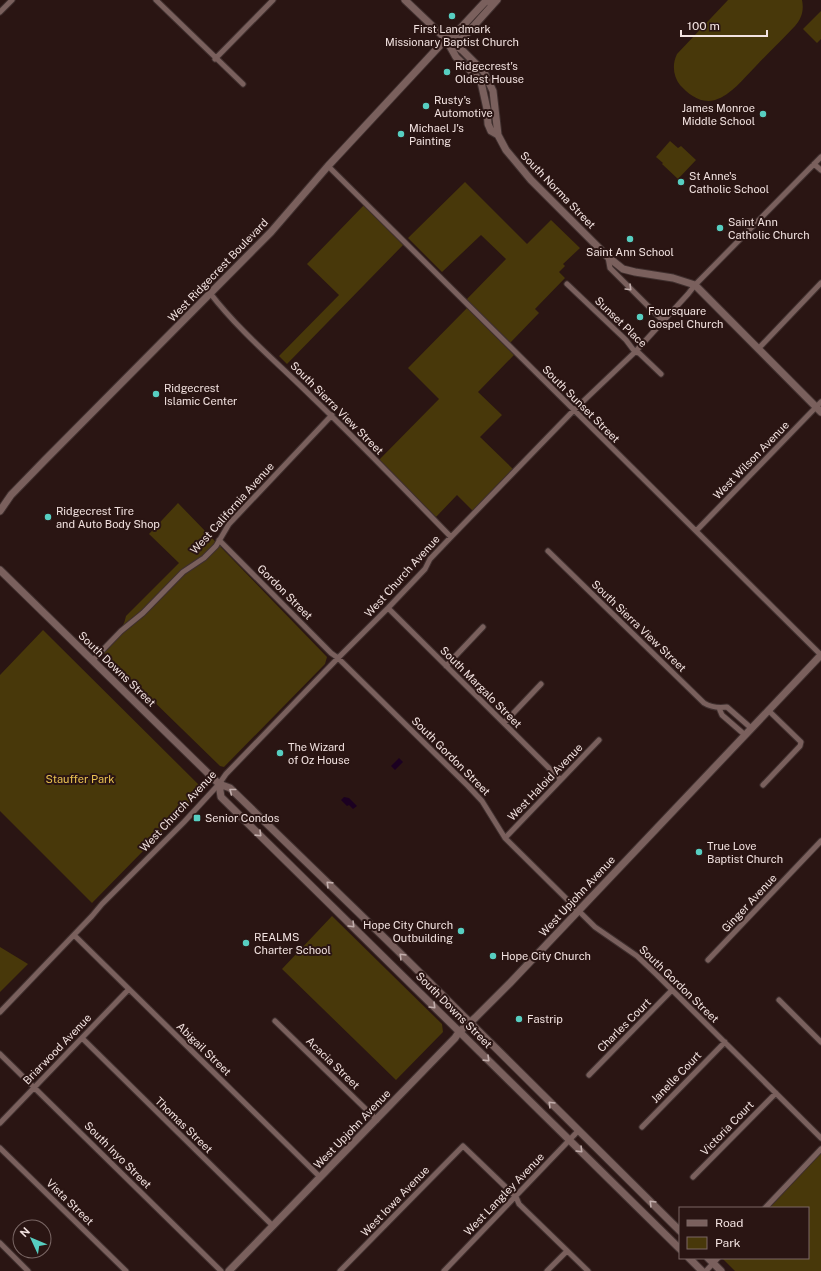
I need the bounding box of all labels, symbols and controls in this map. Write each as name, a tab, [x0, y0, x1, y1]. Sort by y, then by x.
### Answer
marker: First Landmark Missionary Baptist Church	[447, 11, 457, 21]
scale bar	[681, 12, 767, 38]
text: 100 m	[687, 19, 720, 33]
place label: First Landmark Missionary Baptist Church	[385, 23, 519, 48]
place label: Ridgecrest's Oldest House	[455, 60, 524, 85]
marker: Ridgecrest's Oldest House	[442, 67, 452, 77]
place label: Rusty's Automotive	[434, 94, 493, 119]
marker: Rusty's Automotive	[421, 101, 431, 111]
place label: James Monroe Middle School	[682, 102, 755, 127]
marker: James Monroe Middle School	[758, 109, 768, 119]
place label: Michael J's Painting	[409, 122, 464, 147]
marker: Michael J's Painting	[396, 129, 406, 139]
street label: South Norma Street	[518, 149, 598, 231]
place label: St Anne's Catholic School	[689, 170, 769, 195]
marker: St Anne's Catholic School	[676, 177, 686, 187]
street label: West Ridgecrest Boulevard	[166, 216, 270, 324]
place label: Saint Ann Catholic Church	[728, 216, 810, 241]
marker: Saint Ann Catholic Church	[715, 223, 725, 233]
marker: Saint Ann School	[625, 234, 635, 244]
place label: Saint Ann School	[586, 246, 674, 258]
one-way arrow	[624, 283, 632, 291]
street label: Sunset Place	[593, 294, 649, 350]
place label: Foursquare Gospel Church	[648, 305, 723, 330]
marker: Foursquare Gospel Church	[635, 312, 645, 322]
street label: South Sierra View Street	[288, 359, 386, 457]
street label: South Sunset Street	[540, 363, 622, 445]
place label: Ridgecrest Islamic Center	[164, 382, 237, 407]
marker: Ridgecrest Islamic Center	[151, 389, 161, 399]
street label: West Wilson Avenue	[711, 419, 791, 501]
street label: West California Avenue	[188, 460, 276, 556]
place label: Ridgecrest Tire and Auto Body Shop	[56, 505, 160, 530]
marker: Ridgecrest Tire and Auto Body Shop	[43, 512, 53, 522]
street label: West Church Avenue	[362, 533, 442, 619]
street label: Gordon Street	[255, 562, 315, 622]
street label: South Sierra View Street	[589, 578, 689, 674]
street label: South Downs Street	[76, 629, 158, 709]
street label: South Margalo Street	[438, 644, 524, 730]
street label: South Gordon Street	[409, 714, 493, 798]
place label: The Wizard of Oz House	[288, 741, 350, 766]
street label: West Haloid Avenue	[505, 741, 585, 823]
marker: The Wizard of Oz House	[275, 748, 285, 758]
street label: West Church Avenue	[138, 768, 218, 854]
park label: Stauffer Park	[46, 773, 114, 785]
one-way arrow	[230, 789, 237, 796]
place label: Senior Condos	[205, 812, 280, 824]
marker: Senior Condos	[192, 813, 202, 823]
one-way arrow	[254, 829, 262, 837]
place label: True Love Baptist Church	[707, 840, 783, 865]
marker: True Love Baptist Church	[694, 847, 704, 857]
street label: West Upjohn Avenue	[537, 853, 617, 939]
street label: Ginger Avenue	[719, 872, 779, 934]
one-way arrow	[326, 882, 334, 889]
place label: Hope City Church Outbuilding	[363, 919, 453, 944]
one-way arrow	[347, 920, 355, 928]
marker: Hope City Church Outbuilding	[456, 926, 466, 936]
place label: REALMS Charter School	[254, 931, 331, 956]
marker: REALMS Charter School	[241, 938, 251, 948]
street label: South Gordon Street	[637, 943, 721, 1025]
place label: Hope City Church	[501, 950, 591, 962]
marker: Hope City Church	[488, 951, 498, 961]
one-way arrow	[399, 953, 407, 961]
street label: South Downs Street	[414, 970, 494, 1050]
street label: Charles Court	[595, 996, 653, 1054]
one-way arrow	[428, 1001, 436, 1009]
street label: Briarwood Avenue	[20, 1011, 94, 1087]
place label: Fastrip	[527, 1013, 563, 1025]
marker: Fastrip	[514, 1014, 524, 1024]
street label: Abigail Street	[174, 1020, 234, 1078]
street label: Acacia Street	[304, 1035, 362, 1091]
street label: Janelle Court	[649, 1049, 703, 1105]
one-way arrow	[482, 1054, 490, 1062]
street label: West Upjohn Avenue	[311, 1087, 393, 1171]
street label: Thomas Street	[153, 1095, 215, 1155]
street label: Victoria Court	[698, 1098, 756, 1158]
one-way arrow	[548, 1101, 556, 1109]
street label: South Inyo Street	[82, 1119, 154, 1191]
one-way arrow	[575, 1145, 583, 1153]
street label: West Langley Avenue	[462, 1150, 546, 1238]
street label: West Iowa Avenue	[358, 1163, 432, 1239]
street label: Vista Street	[44, 1177, 96, 1227]
one-way arrow	[649, 1200, 657, 1208]
legend	[679, 1207, 809, 1259]
text: Road	[715, 1216, 743, 1230]
north arrow	[12, 1219, 52, 1259]
text: N	[18, 1225, 32, 1239]
text: Park	[715, 1236, 741, 1250]

